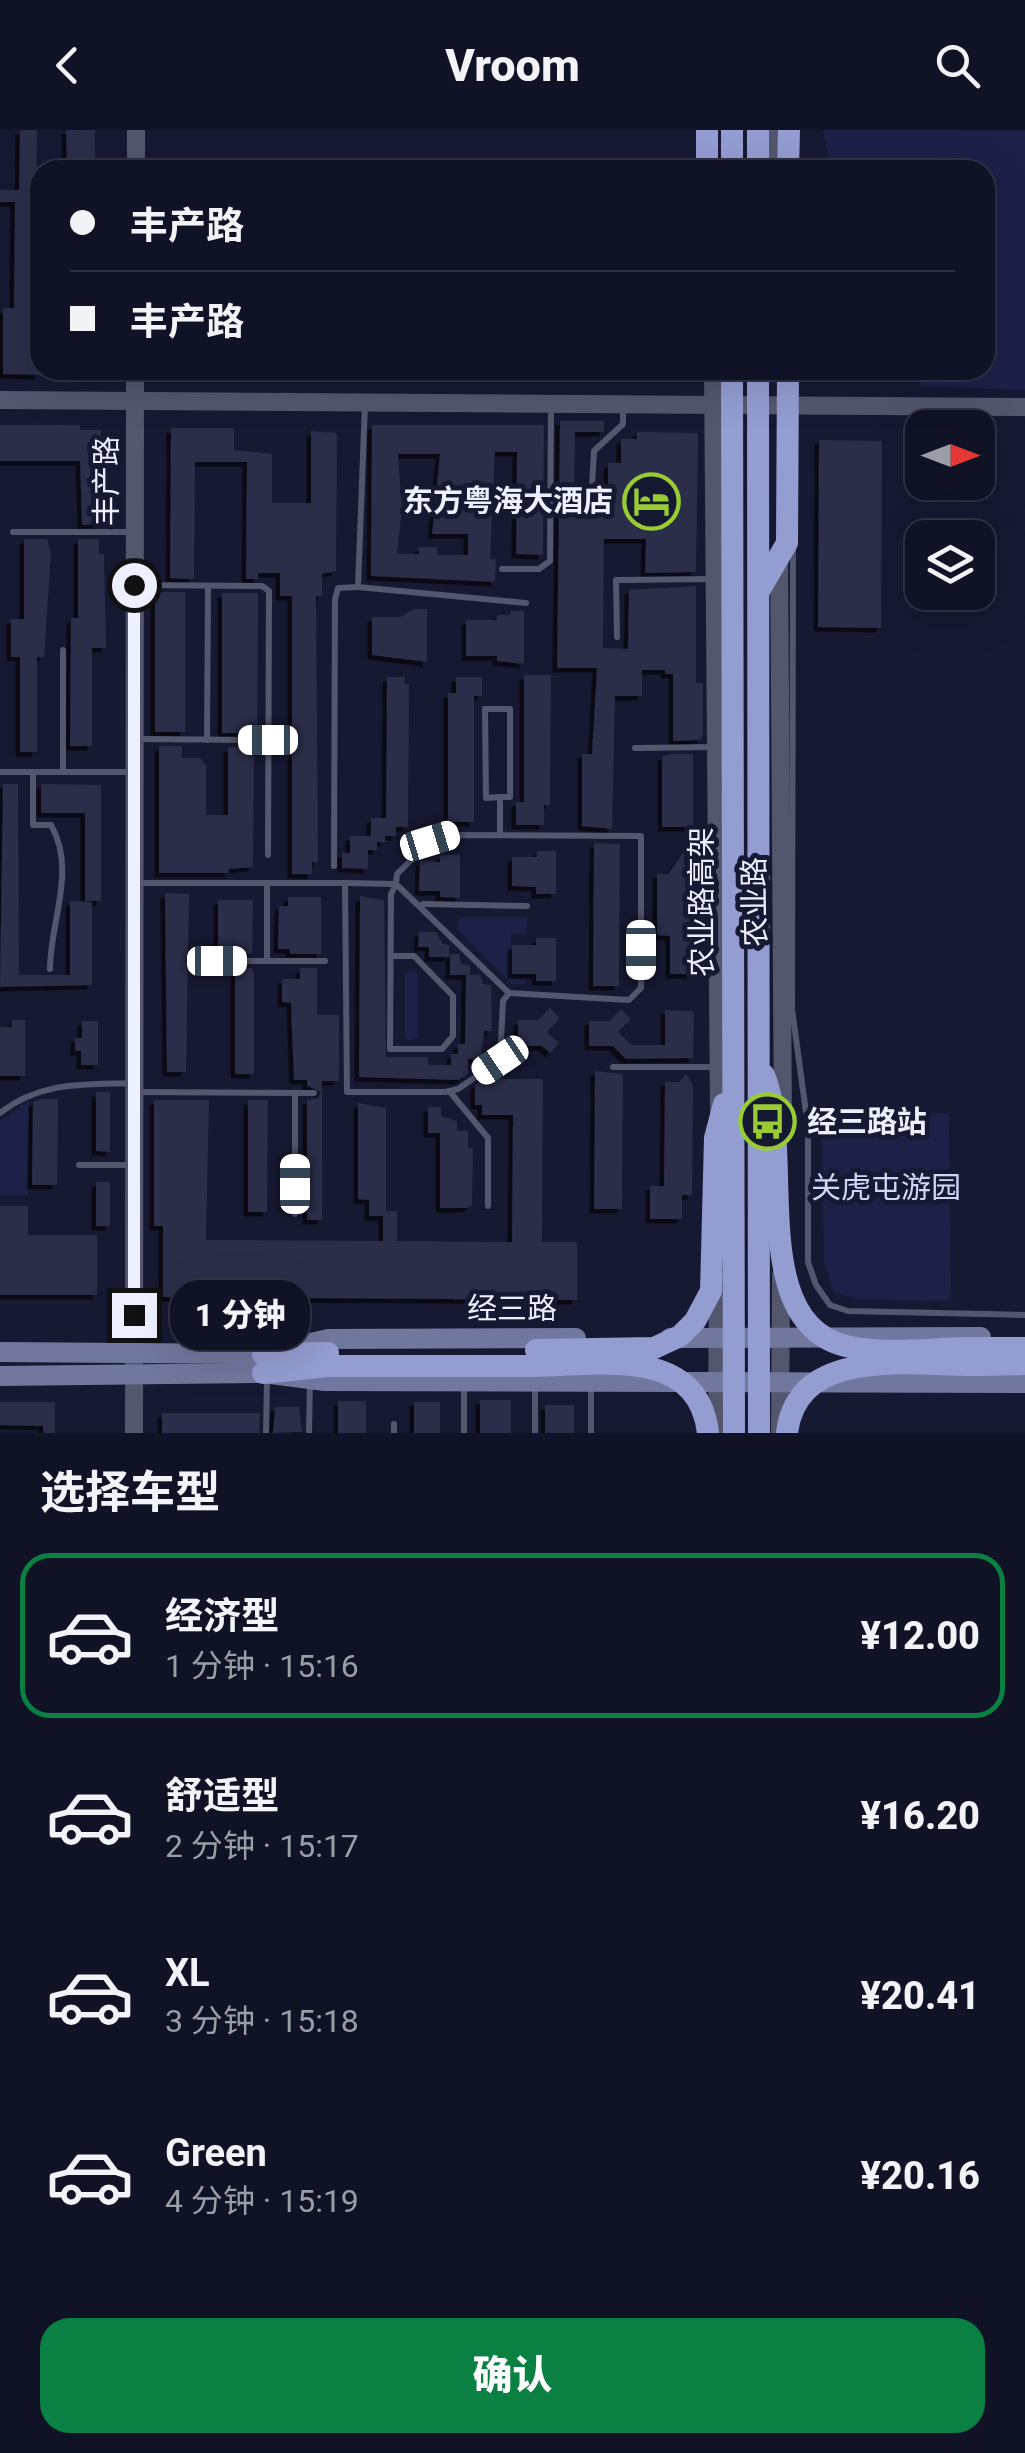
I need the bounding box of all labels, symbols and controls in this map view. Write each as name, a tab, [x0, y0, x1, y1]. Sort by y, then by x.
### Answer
icon: back	[40, 38, 95, 93]
icon: search	[930, 38, 985, 93]
text: Vroom	[445, 39, 580, 92]
text: 丰产路	[130, 204, 244, 248]
text: 丰产路	[130, 300, 244, 344]
north arrow	[905, 410, 995, 500]
map controls	[905, 410, 995, 610]
street label: 丰产路	[89, 436, 124, 526]
hotel icon: 东方粤海大酒店	[622, 471, 682, 531]
place label: 东方粤海大酒店	[403, 483, 613, 518]
button: layers	[905, 520, 995, 610]
route start	[112, 563, 157, 608]
car	[238, 725, 298, 755]
car	[397, 818, 463, 864]
street label: 农业路高架	[684, 827, 719, 977]
street label: 农业路	[736, 857, 773, 947]
car	[626, 920, 656, 980]
car	[187, 946, 247, 976]
car	[467, 1031, 533, 1089]
bus stop icon: 经三路站	[738, 1092, 798, 1152]
place label: 经三路站	[807, 1104, 927, 1139]
car	[280, 1154, 310, 1214]
park label: 关虎屯游园	[811, 1170, 961, 1205]
callout: 1 分钟	[169, 1280, 309, 1350]
street label: 经三路	[467, 1291, 557, 1326]
route end	[112, 1293, 157, 1338]
text: 1 分钟	[195, 1296, 285, 1334]
text: 选择车型	[40, 1466, 220, 1519]
icon: car	[45, 1591, 135, 1681]
text: 经济型	[165, 1594, 279, 1638]
text: ¥12.00	[861, 1614, 980, 1658]
text: 1 分钟 · 15:16	[165, 1647, 359, 1685]
icon: car	[45, 1771, 135, 1861]
text: 舒适型	[165, 1774, 279, 1818]
text: ¥16.20	[861, 1794, 980, 1838]
text: 2 分钟 · 15:17	[165, 1827, 359, 1865]
icon: car	[45, 1951, 135, 2041]
text: XL	[165, 1951, 210, 1995]
text: ¥20.41	[861, 1974, 980, 2018]
text: 3 分钟 · 15:18	[165, 2002, 359, 2040]
icon: car	[45, 2131, 135, 2221]
text: Green	[165, 2131, 267, 2175]
text: ¥20.16	[861, 2154, 980, 2198]
text: 4 分钟 · 15:19	[165, 2182, 359, 2220]
button: 确认	[40, 2318, 985, 2433]

